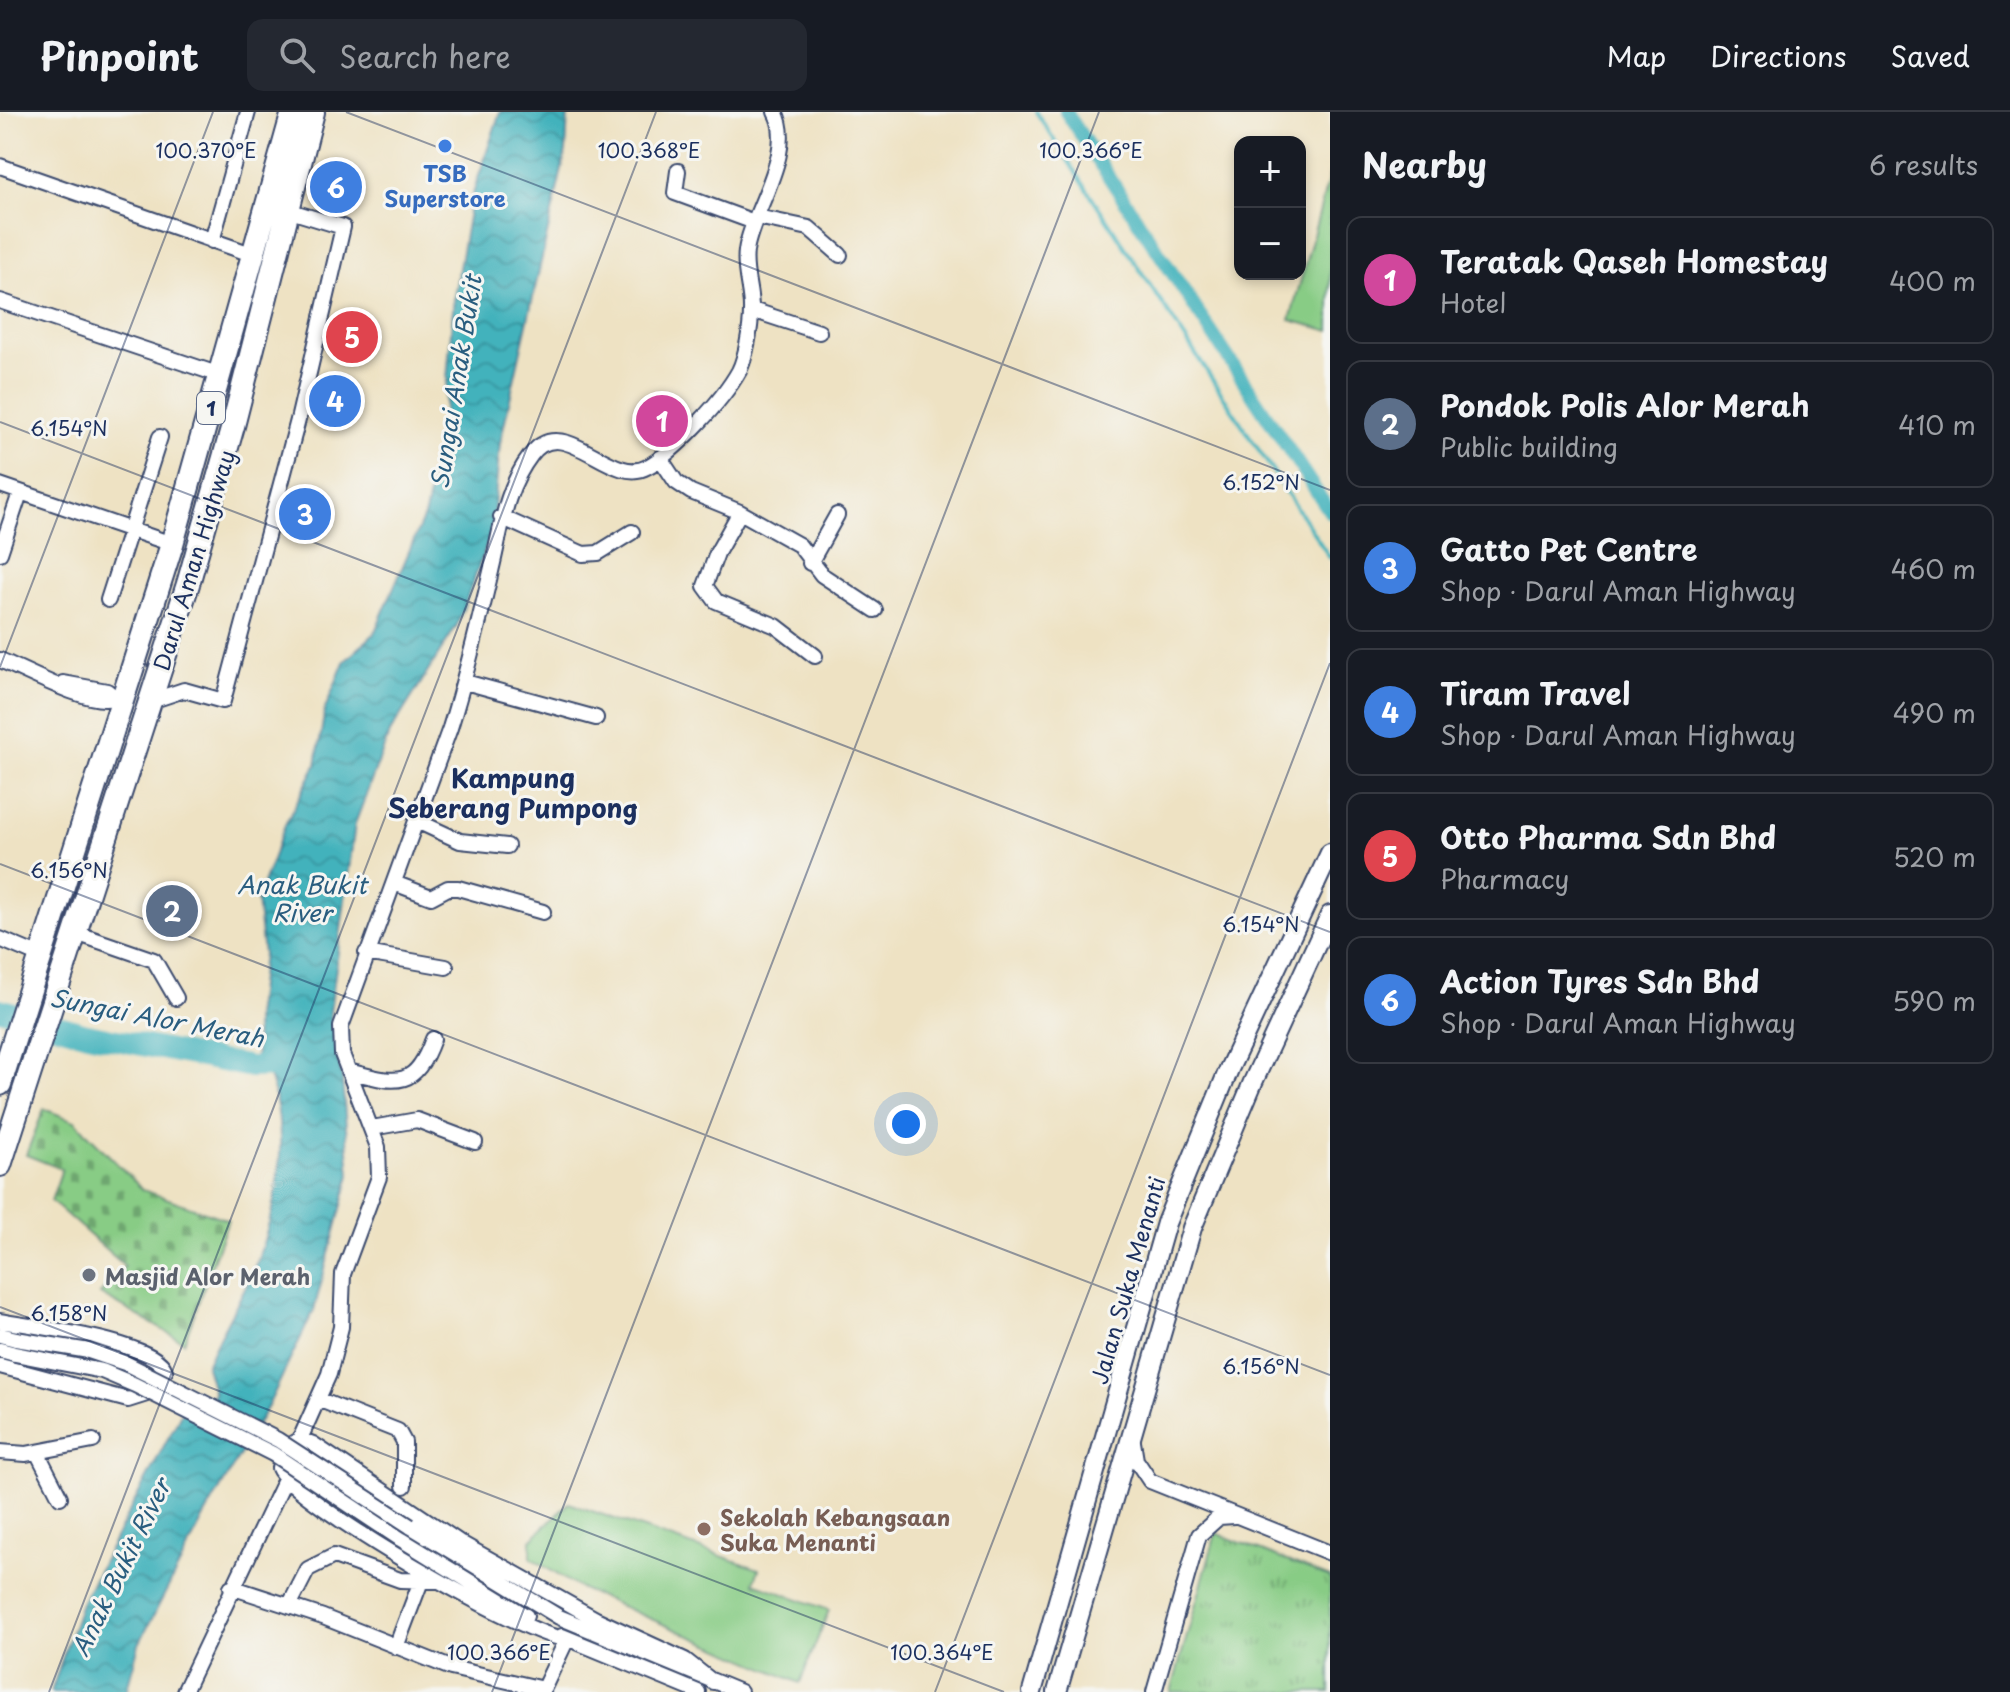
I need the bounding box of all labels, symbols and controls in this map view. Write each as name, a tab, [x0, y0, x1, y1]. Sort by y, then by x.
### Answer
search box	[247, 19, 807, 91]
text: Pinpoint	[40, 27, 199, 84]
icon: search	[275, 33, 319, 77]
text: Search here	[339, 33, 511, 78]
text: Map	[1607, 34, 1666, 77]
text: Directions	[1710, 34, 1847, 77]
text: Saved	[1891, 34, 1970, 77]
text: 100.370°E	[155, 135, 257, 165]
text: 100.368°E	[598, 135, 700, 165]
text: 100.366°E	[1039, 135, 1143, 165]
map controls	[1234, 136, 1306, 280]
button: +	[1234, 136, 1306, 208]
marker: TSB Superstore	[436, 137, 454, 155]
text: Nearby	[1362, 138, 1487, 190]
text: 6 results	[1869, 145, 1978, 184]
place label: TSB Superstore	[384, 156, 506, 214]
pin: 6	[310, 157, 362, 217]
button: −	[1234, 208, 1306, 280]
text: Teratak Qaseh Homestay	[1440, 238, 1828, 283]
text: 1	[1384, 261, 1396, 300]
text: 400 m	[1889, 261, 1976, 300]
water label: Sungai Anak Bukit	[420, 270, 490, 491]
text: Hotel	[1440, 283, 1506, 322]
pin: 5	[326, 307, 378, 367]
pin: 4	[309, 371, 361, 431]
text: Pondok Polis Alor Merah	[1440, 382, 1810, 427]
pin: 1	[636, 391, 688, 451]
road number: 1	[197, 392, 225, 424]
text: 2	[1381, 405, 1399, 444]
text: 410 m	[1898, 405, 1976, 444]
text: 6.154°N	[30, 413, 108, 443]
text: Public building	[1440, 427, 1618, 466]
street label: Darul Aman Highway	[144, 446, 242, 674]
text: 6.152°N	[1222, 467, 1300, 497]
pin: 3	[279, 484, 331, 544]
text: Gatto Pet Centre	[1440, 526, 1698, 571]
text: 3	[1381, 549, 1399, 588]
text: 460 m	[1891, 549, 1976, 588]
text: Shop · Darul Aman Highway	[1440, 571, 1796, 610]
text: Tiram Travel	[1440, 670, 1630, 715]
text: 4	[1381, 693, 1399, 732]
text: 490 m	[1893, 693, 1976, 732]
text: Shop · Darul Aman Highway	[1440, 715, 1796, 754]
district label: Kampung Seberang Pumpong	[388, 758, 638, 827]
text: Otto Pharma Sdn Bhd	[1440, 814, 1776, 859]
text: 5	[1382, 837, 1398, 876]
text: 520 m	[1893, 837, 1976, 876]
text: 6.156°N	[30, 855, 108, 885]
text: Pharmacy	[1440, 859, 1569, 898]
water label: Anak Bukit River	[237, 866, 370, 930]
pin: 2	[146, 881, 198, 941]
text: 6.154°N	[1222, 909, 1300, 939]
text: Action Tyres Sdn Bhd	[1440, 958, 1759, 1003]
water label: Sungai Alor Merah	[47, 979, 268, 1056]
text: 6	[1381, 981, 1399, 1020]
text: 590 m	[1892, 981, 1976, 1020]
text: Shop · Darul Aman Highway	[1440, 1003, 1796, 1042]
your location	[886, 1104, 926, 1144]
street label: Jalan Suka Menanti	[1082, 1172, 1172, 1388]
place label: Masjid Alor Merah	[105, 1259, 310, 1292]
marker: Masjid Alor Merah	[80, 1266, 98, 1284]
text: 6.158°N	[31, 1298, 107, 1328]
text: 6.156°N	[1222, 1351, 1300, 1381]
water label: Anak Bukit River	[61, 1469, 180, 1662]
place label: Sekolah Kebangsaan Suka Menanti	[720, 1500, 950, 1558]
marker: Sekolah Kebangsaan Suka Menanti	[695, 1520, 713, 1538]
text: 100.366°E	[447, 1637, 551, 1667]
text: 100.364°E	[890, 1637, 994, 1667]

